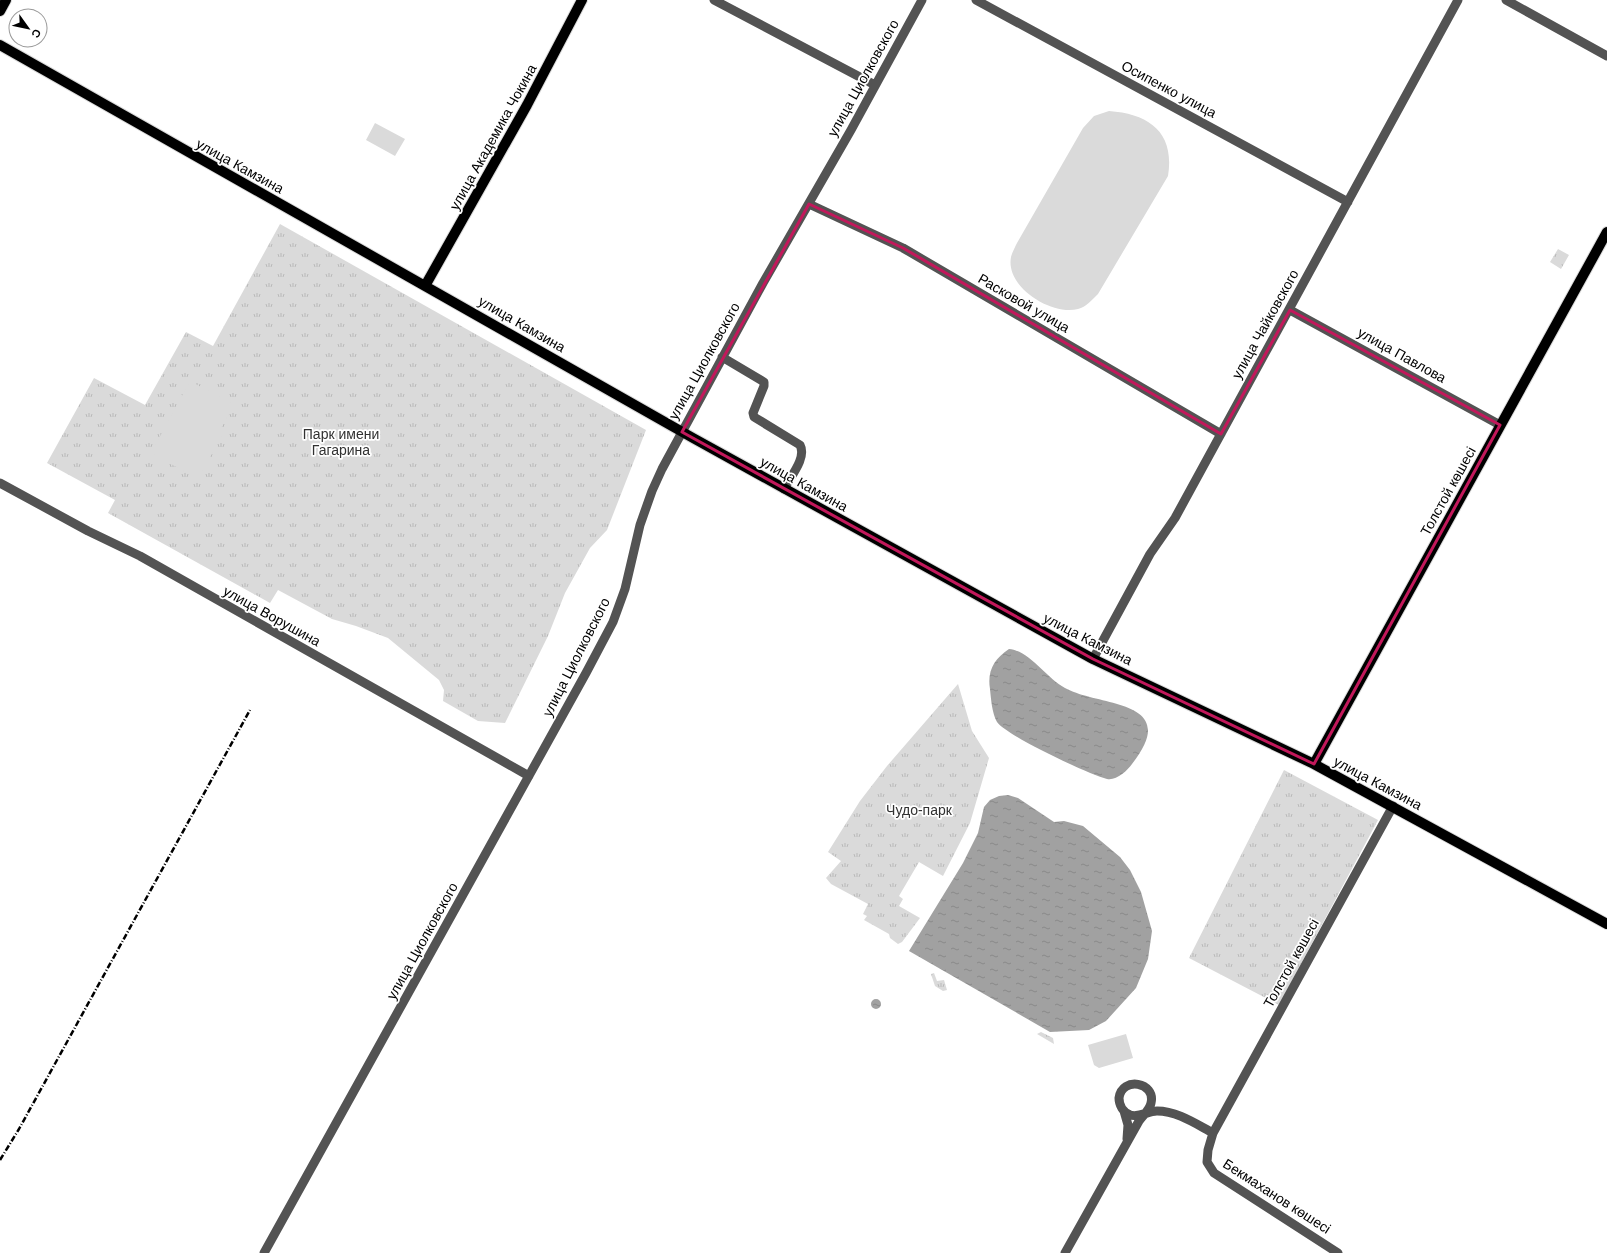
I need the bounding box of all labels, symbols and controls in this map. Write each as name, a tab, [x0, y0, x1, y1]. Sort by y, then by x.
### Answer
north arrow	[8, 8, 48, 48]
street label: улица Циолковского	[824, 17, 902, 139]
text: С	[29, 27, 44, 40]
street label: Осипенко улица	[1119, 57, 1219, 121]
street label: улица Академика Чокина	[446, 61, 540, 213]
street label: улица Камзина	[193, 135, 287, 197]
street label: улица Чайковского	[1228, 266, 1302, 381]
street label: Расковой улица	[975, 270, 1073, 336]
street label: улица Камзина	[476, 293, 568, 355]
street label: улица Циолковского	[665, 300, 743, 422]
street label: улица Павлова	[1355, 324, 1449, 386]
park label: Парк имени Гагарина	[303, 426, 379, 458]
street label: Толстой көшесі	[1417, 444, 1479, 538]
street label: улица Камзина	[757, 453, 851, 515]
street label: улица Ворушина	[221, 583, 324, 649]
street label: улица Циолковского	[539, 595, 613, 719]
street label: улица Камзина	[1041, 610, 1135, 668]
street label: улица Камзина	[1331, 753, 1425, 813]
park label: Чудо-парк	[886, 802, 953, 818]
street label: улица Циолковского	[383, 880, 461, 1002]
street label: Толстой көшесі	[1260, 916, 1322, 1010]
street label: Бекмаханов көшесі	[1220, 1155, 1334, 1237]

